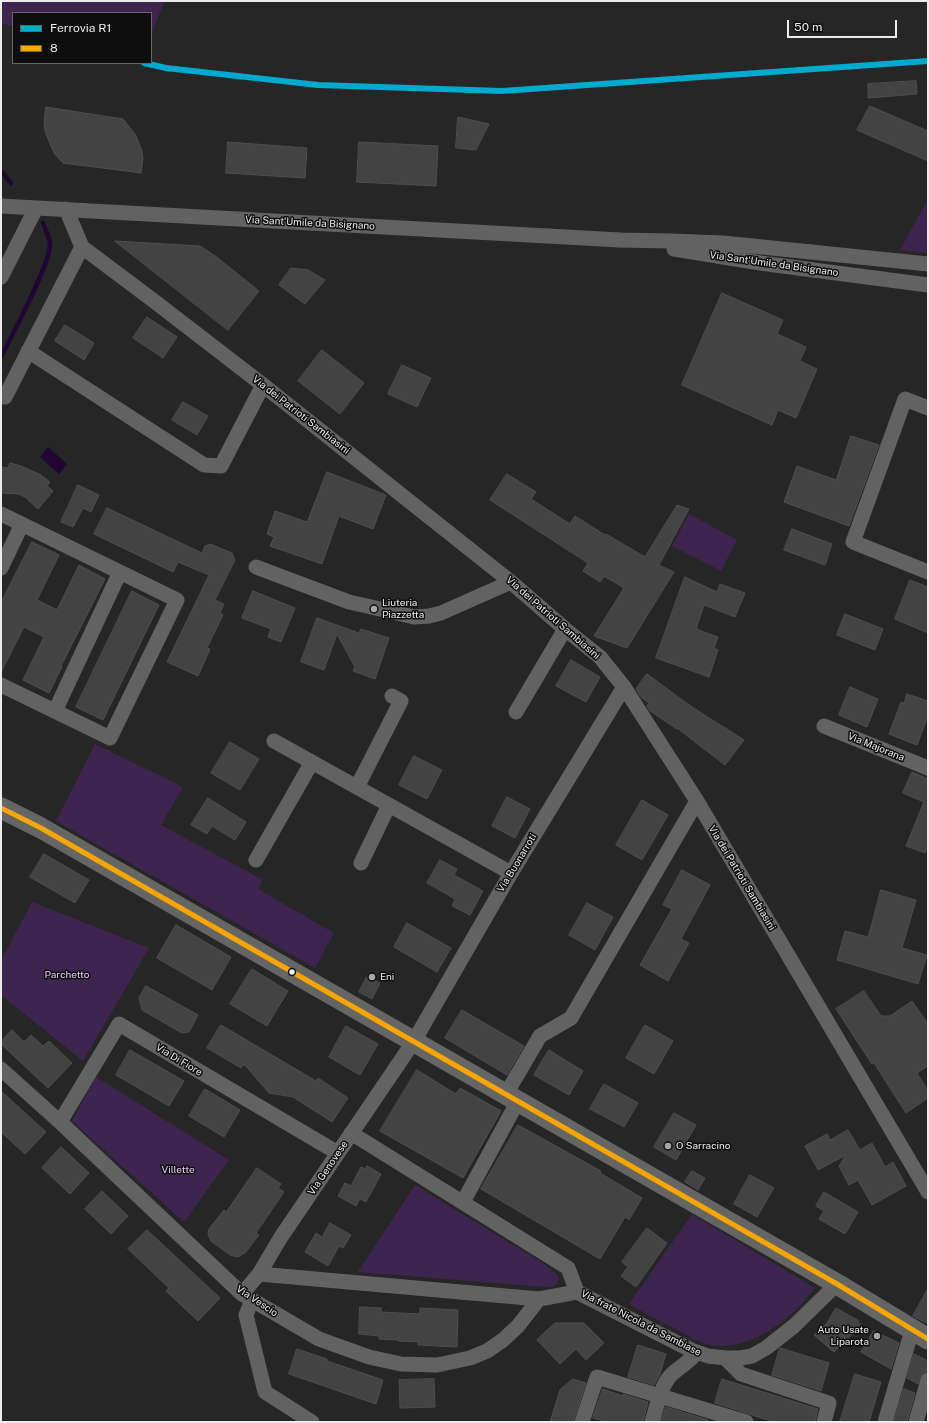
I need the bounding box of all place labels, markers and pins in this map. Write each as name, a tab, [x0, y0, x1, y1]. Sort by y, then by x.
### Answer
place label: Liuteria Piazzetta	[382, 597, 424, 620]
marker: Liuteria Piazzetta	[369, 604, 379, 614]
unlabelled marker	[287, 967, 297, 977]
place label: Eni	[380, 971, 394, 983]
marker: Eni	[367, 972, 377, 982]
place label: O Sarracino	[676, 1140, 730, 1152]
marker: O Sarracino	[663, 1141, 673, 1151]
place label: Auto Usate Liparota	[818, 1324, 869, 1348]
marker: Auto Usate Liparota	[872, 1331, 882, 1341]

